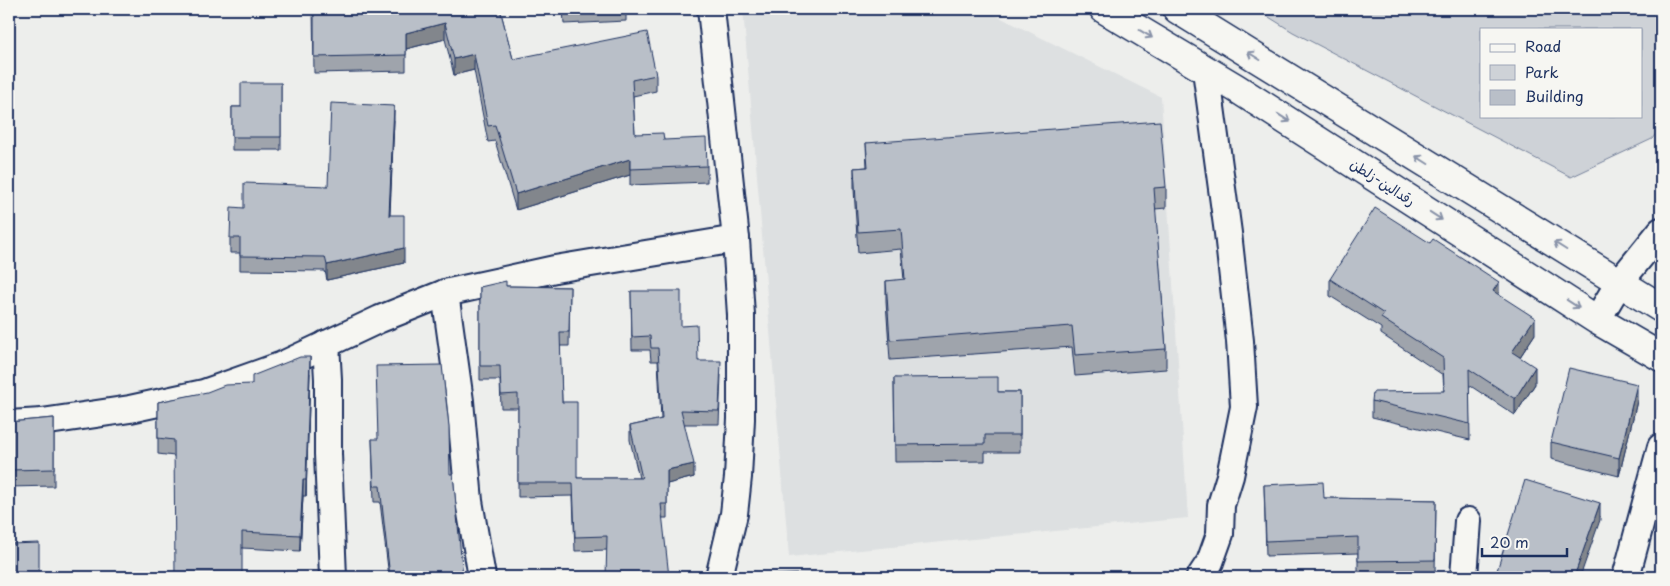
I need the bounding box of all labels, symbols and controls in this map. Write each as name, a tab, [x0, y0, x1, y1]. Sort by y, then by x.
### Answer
legend	[1480, 28, 1642, 118]
one-way arrow	[1138, 29, 1152, 39]
text: Road	[1525, 34, 1561, 57]
one-way arrow	[1248, 50, 1262, 60]
text: Park	[1525, 60, 1559, 83]
text: Building	[1525, 84, 1584, 107]
one-way arrow	[1277, 114, 1291, 124]
street label: رقدالين-زلطن	[1346, 153, 1420, 211]
one-way arrow	[1415, 155, 1429, 165]
one-way arrow	[1429, 210, 1443, 221]
one-way arrow	[1553, 241, 1567, 251]
one-way arrow	[1565, 299, 1579, 309]
scale bar	[1482, 526, 1568, 558]
text: 20 m	[1490, 530, 1529, 553]

